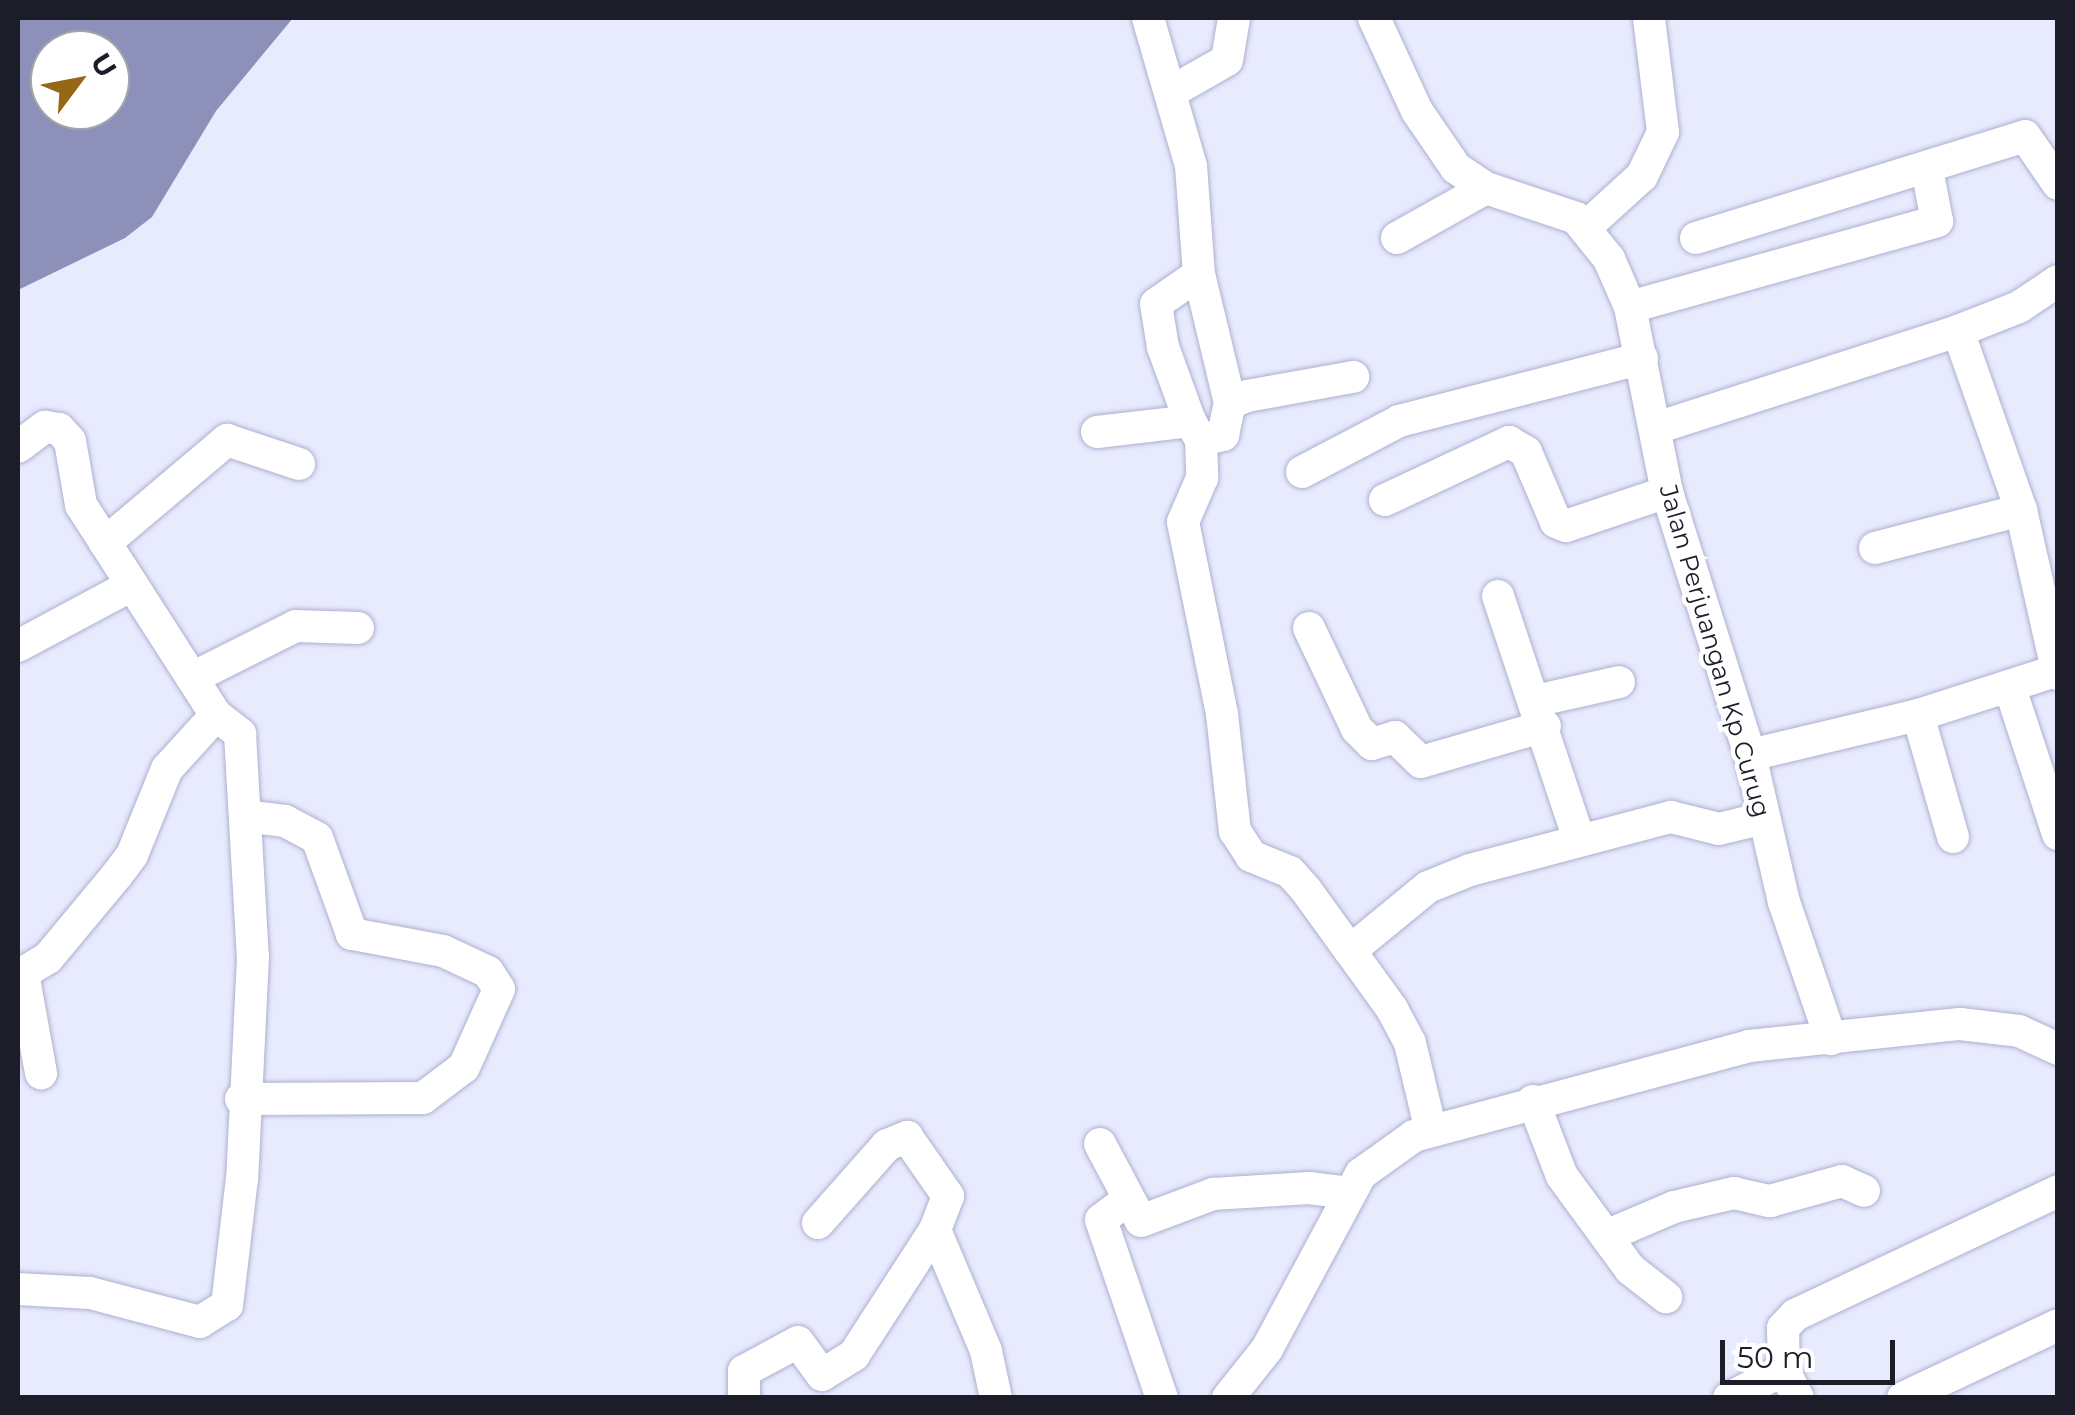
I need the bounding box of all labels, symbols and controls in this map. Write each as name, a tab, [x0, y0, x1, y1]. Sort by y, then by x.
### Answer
north arrow	[30, 30, 130, 130]
text: U	[83, 47, 124, 84]
street label: Jalan Perjuangan Kp Curug	[1653, 481, 1777, 821]
scale bar	[1725, 1320, 1900, 1382]
text: 50 m	[1737, 1339, 1814, 1376]

